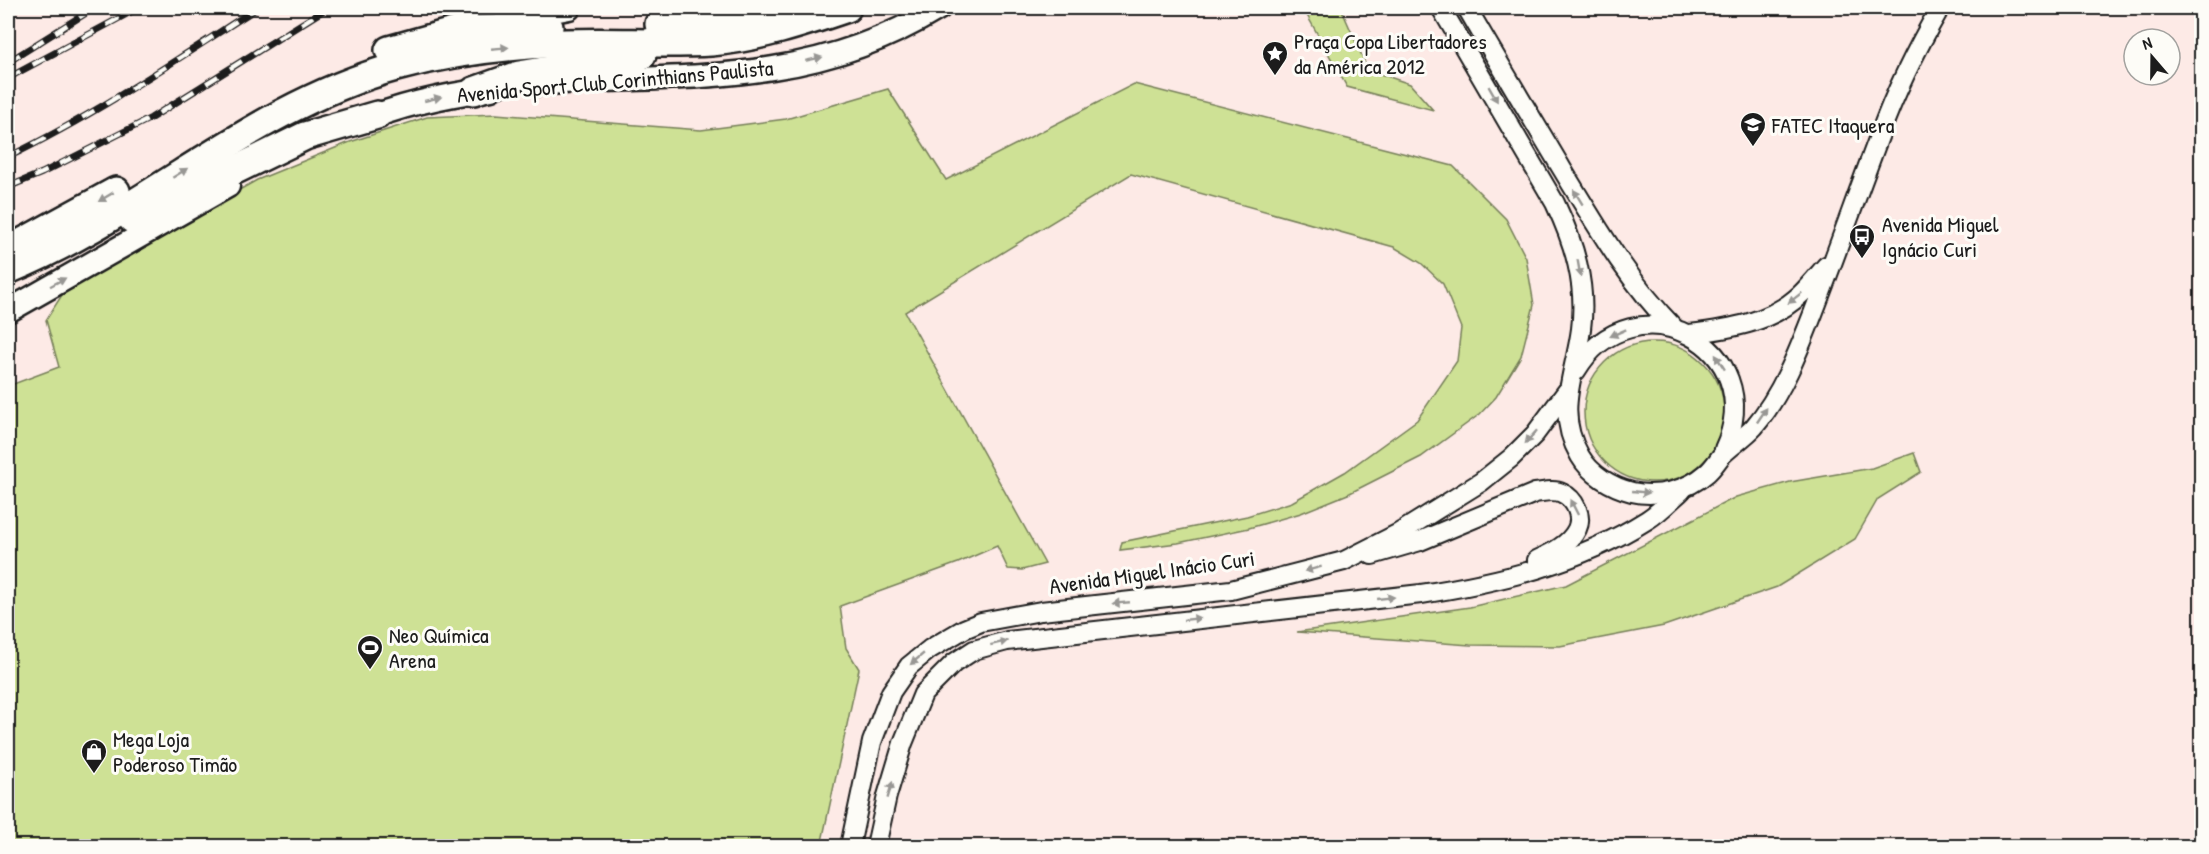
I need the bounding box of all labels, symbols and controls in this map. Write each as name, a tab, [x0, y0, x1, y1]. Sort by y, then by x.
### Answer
place label: Praça Copa Libertadores da América 2012	[1294, 26, 1487, 81]
north arrow	[2122, 27, 2182, 87]
text: N	[2139, 31, 2155, 55]
place icon: Praça Copa Libertadores da América 2012	[1260, 39, 1290, 77]
one-way arrow	[491, 44, 510, 53]
street label: Avenida Sport Club Corinthians Paulista	[456, 52, 775, 110]
one-way arrow	[805, 54, 824, 63]
one-way arrow	[1488, 86, 1498, 103]
one-way arrow	[424, 94, 443, 103]
school or university icon: FATEC Itaquera	[1738, 110, 1768, 148]
place label: FATEC Itaquera	[1771, 110, 1895, 140]
one-way arrow	[172, 167, 188, 178]
one-way arrow	[1573, 189, 1584, 205]
one-way arrow	[98, 192, 114, 203]
place label: Avenida Miguel Ignácio Curi	[1882, 209, 1999, 264]
bus stop icon: Avenida Miguel Ignácio Curi	[1847, 222, 1877, 260]
one-way arrow	[1575, 258, 1584, 277]
one-way arrow	[50, 277, 67, 287]
one-way arrow	[1787, 291, 1803, 304]
one-way arrow	[1608, 328, 1626, 338]
one-way arrow	[1714, 354, 1725, 370]
one-way arrow	[1756, 407, 1767, 423]
one-way arrow	[1525, 429, 1538, 444]
one-way arrow	[1632, 487, 1651, 497]
one-way arrow	[1570, 498, 1580, 516]
street label: Avenida Miguel Inácio Curi	[1047, 543, 1257, 601]
one-way arrow	[1304, 565, 1322, 574]
one-way arrow	[1377, 593, 1396, 603]
one-way arrow	[1112, 598, 1131, 608]
one-way arrow	[1183, 614, 1202, 624]
place label: Neo Química Arena	[389, 620, 489, 675]
sports icon: Neo Química Arena	[355, 633, 385, 671]
one-way arrow	[990, 638, 1008, 648]
one-way arrow	[909, 653, 925, 666]
place label: Mega Loja Poderoso Timão	[113, 724, 237, 779]
shop icon: Mega Loja Poderoso Timão	[79, 737, 109, 775]
one-way arrow	[885, 780, 895, 799]

